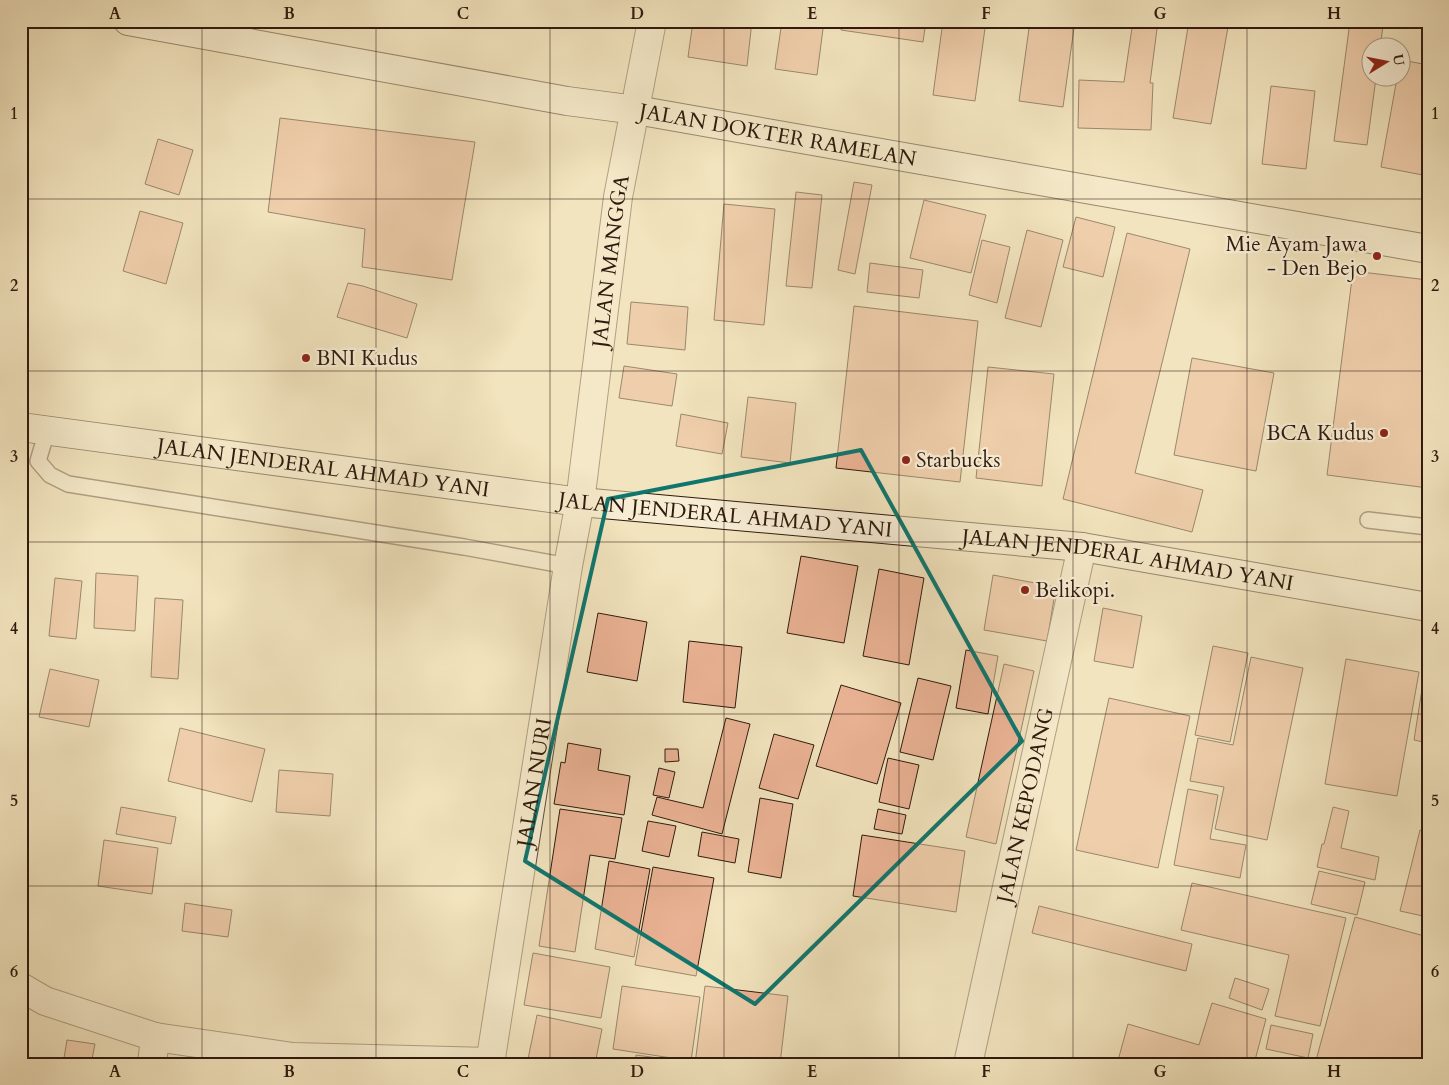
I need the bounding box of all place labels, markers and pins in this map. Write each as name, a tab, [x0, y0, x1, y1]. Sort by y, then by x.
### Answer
place label: Mie Ayam Jawa - Den Bejo	[1226, 230, 1367, 283]
marker: Mie Ayam Jawa - Den Bejo	[1371, 250, 1383, 262]
place label: BNI Kudus	[316, 344, 418, 373]
marker: BNI Kudus	[300, 352, 312, 364]
place label: BCA Kudus	[1266, 419, 1374, 448]
marker: BCA Kudus	[1378, 427, 1390, 439]
place label: Starbucks	[916, 446, 1001, 475]
marker: Starbucks	[900, 454, 912, 466]
place label: Belikopi.	[1035, 576, 1115, 605]
marker: Belikopi.	[1019, 584, 1031, 596]

